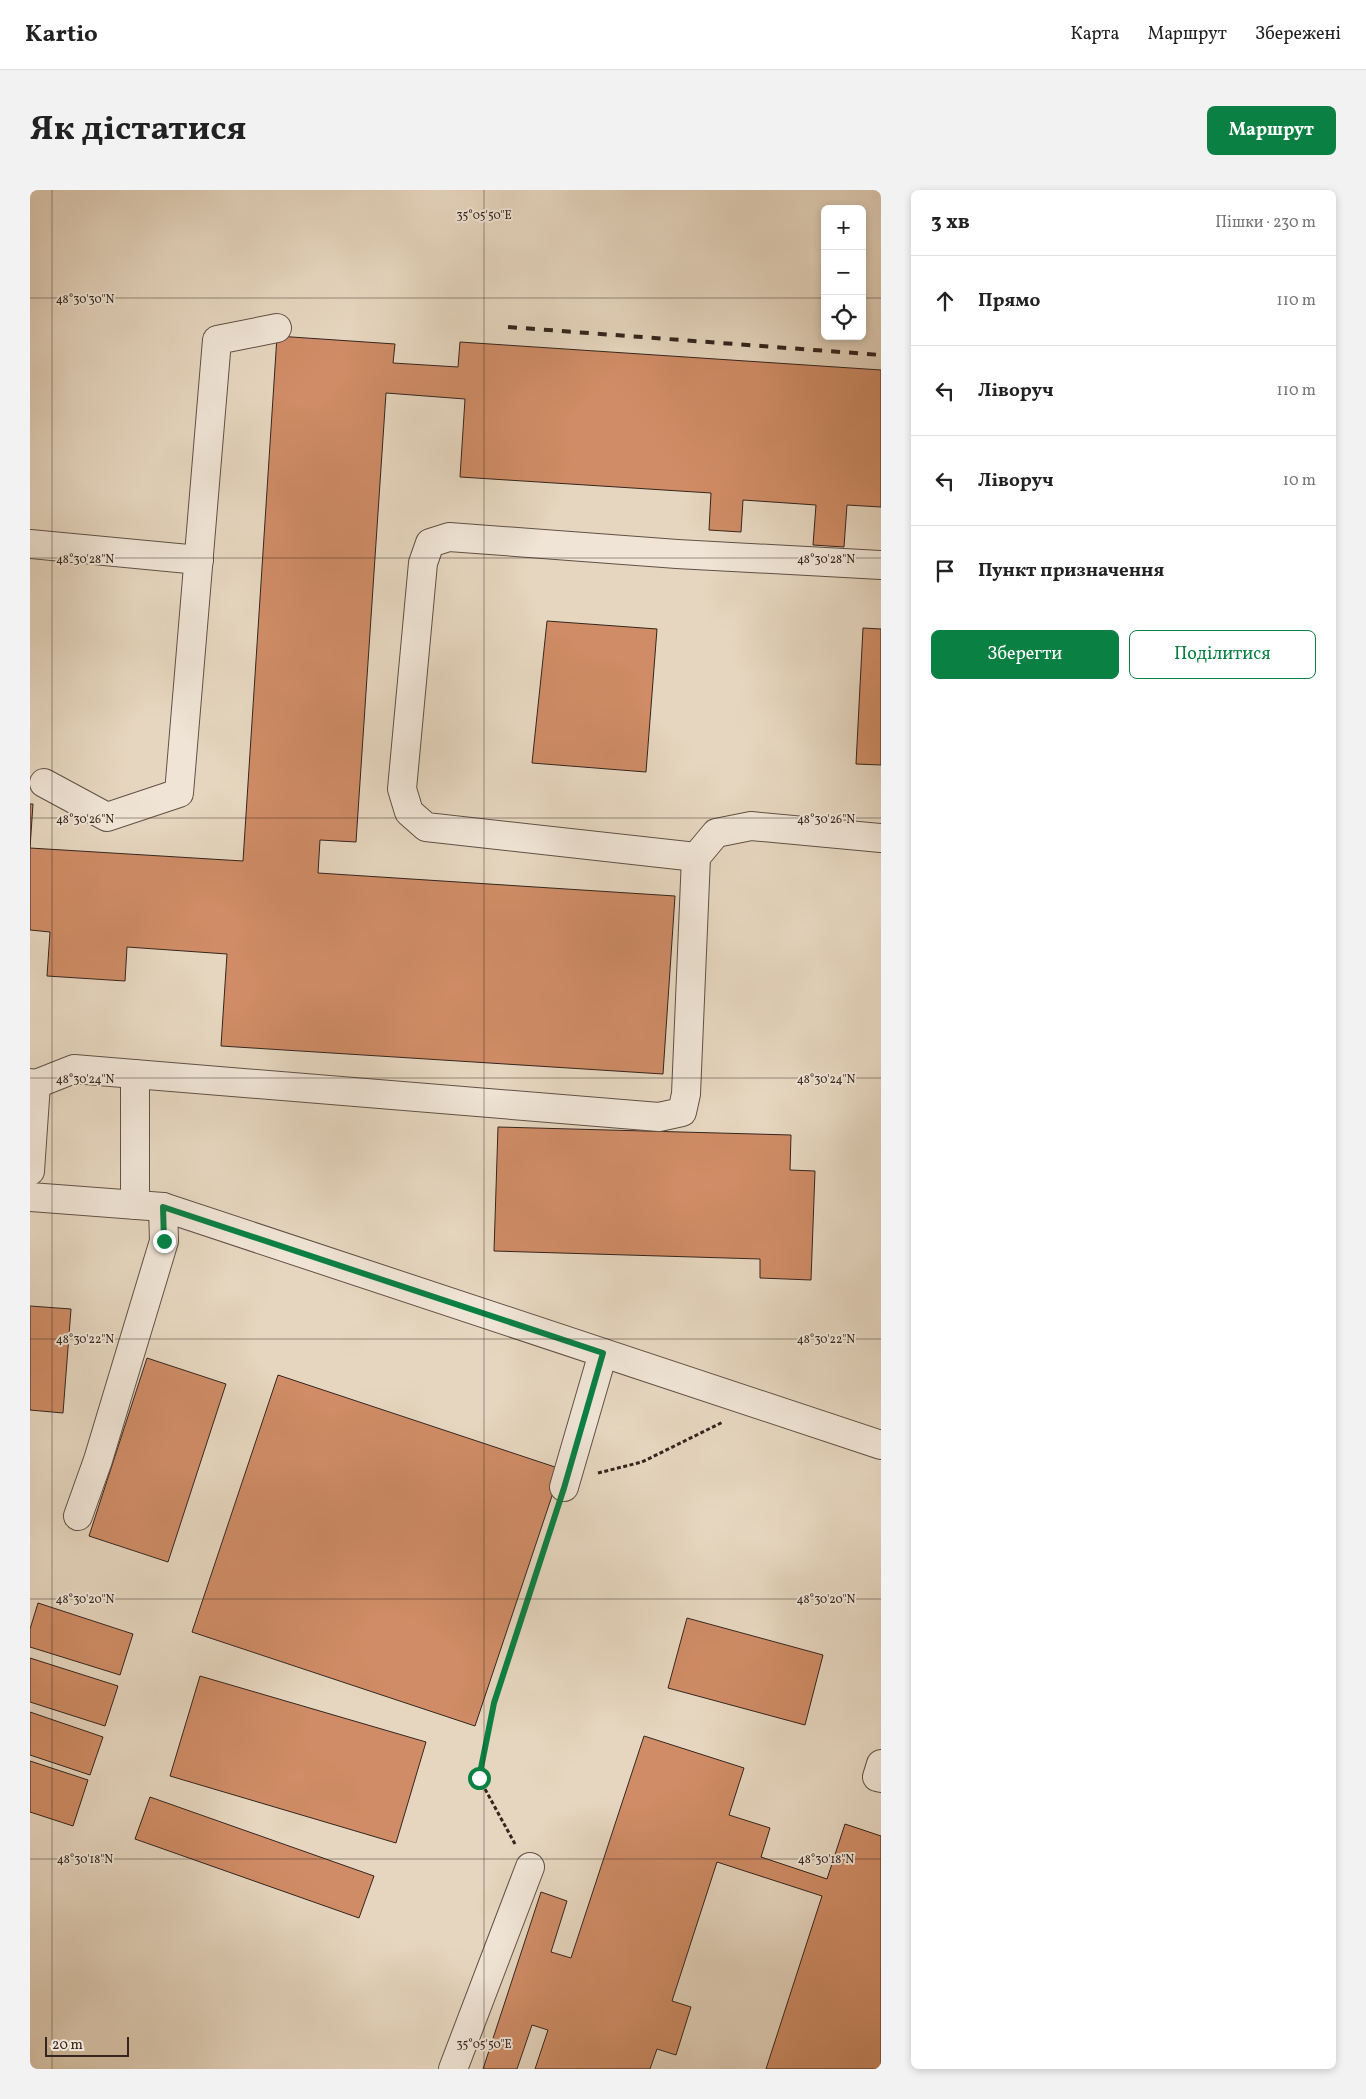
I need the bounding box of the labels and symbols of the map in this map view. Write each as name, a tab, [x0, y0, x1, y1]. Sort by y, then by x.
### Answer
text: 35°05'50"E	[456, 208, 512, 224]
text: 48°30'30"N	[56, 292, 114, 308]
text: 48°30'28"N	[56, 552, 114, 568]
text: 48°30'28"N	[797, 552, 855, 568]
text: 48°30'26"N	[56, 812, 114, 828]
text: 48°30'26"N	[797, 812, 855, 828]
text: 48°30'24"N	[56, 1072, 114, 1088]
text: 48°30'24"N	[797, 1072, 855, 1088]
route end	[153, 1230, 176, 1253]
text: 48°30'22"N	[56, 1332, 114, 1348]
text: 48°30'22"N	[797, 1332, 855, 1348]
text: 48°30'20"N	[56, 1592, 115, 1608]
text: 48°30'20"N	[797, 1592, 856, 1608]
route start	[468, 1767, 491, 1790]
text: 48°30'18"N	[57, 1852, 113, 1868]
text: 48°30'18"N	[798, 1852, 854, 1868]
scale bar	[45, 2034, 129, 2057]
text: 35°05'50"E	[456, 2037, 512, 2053]

